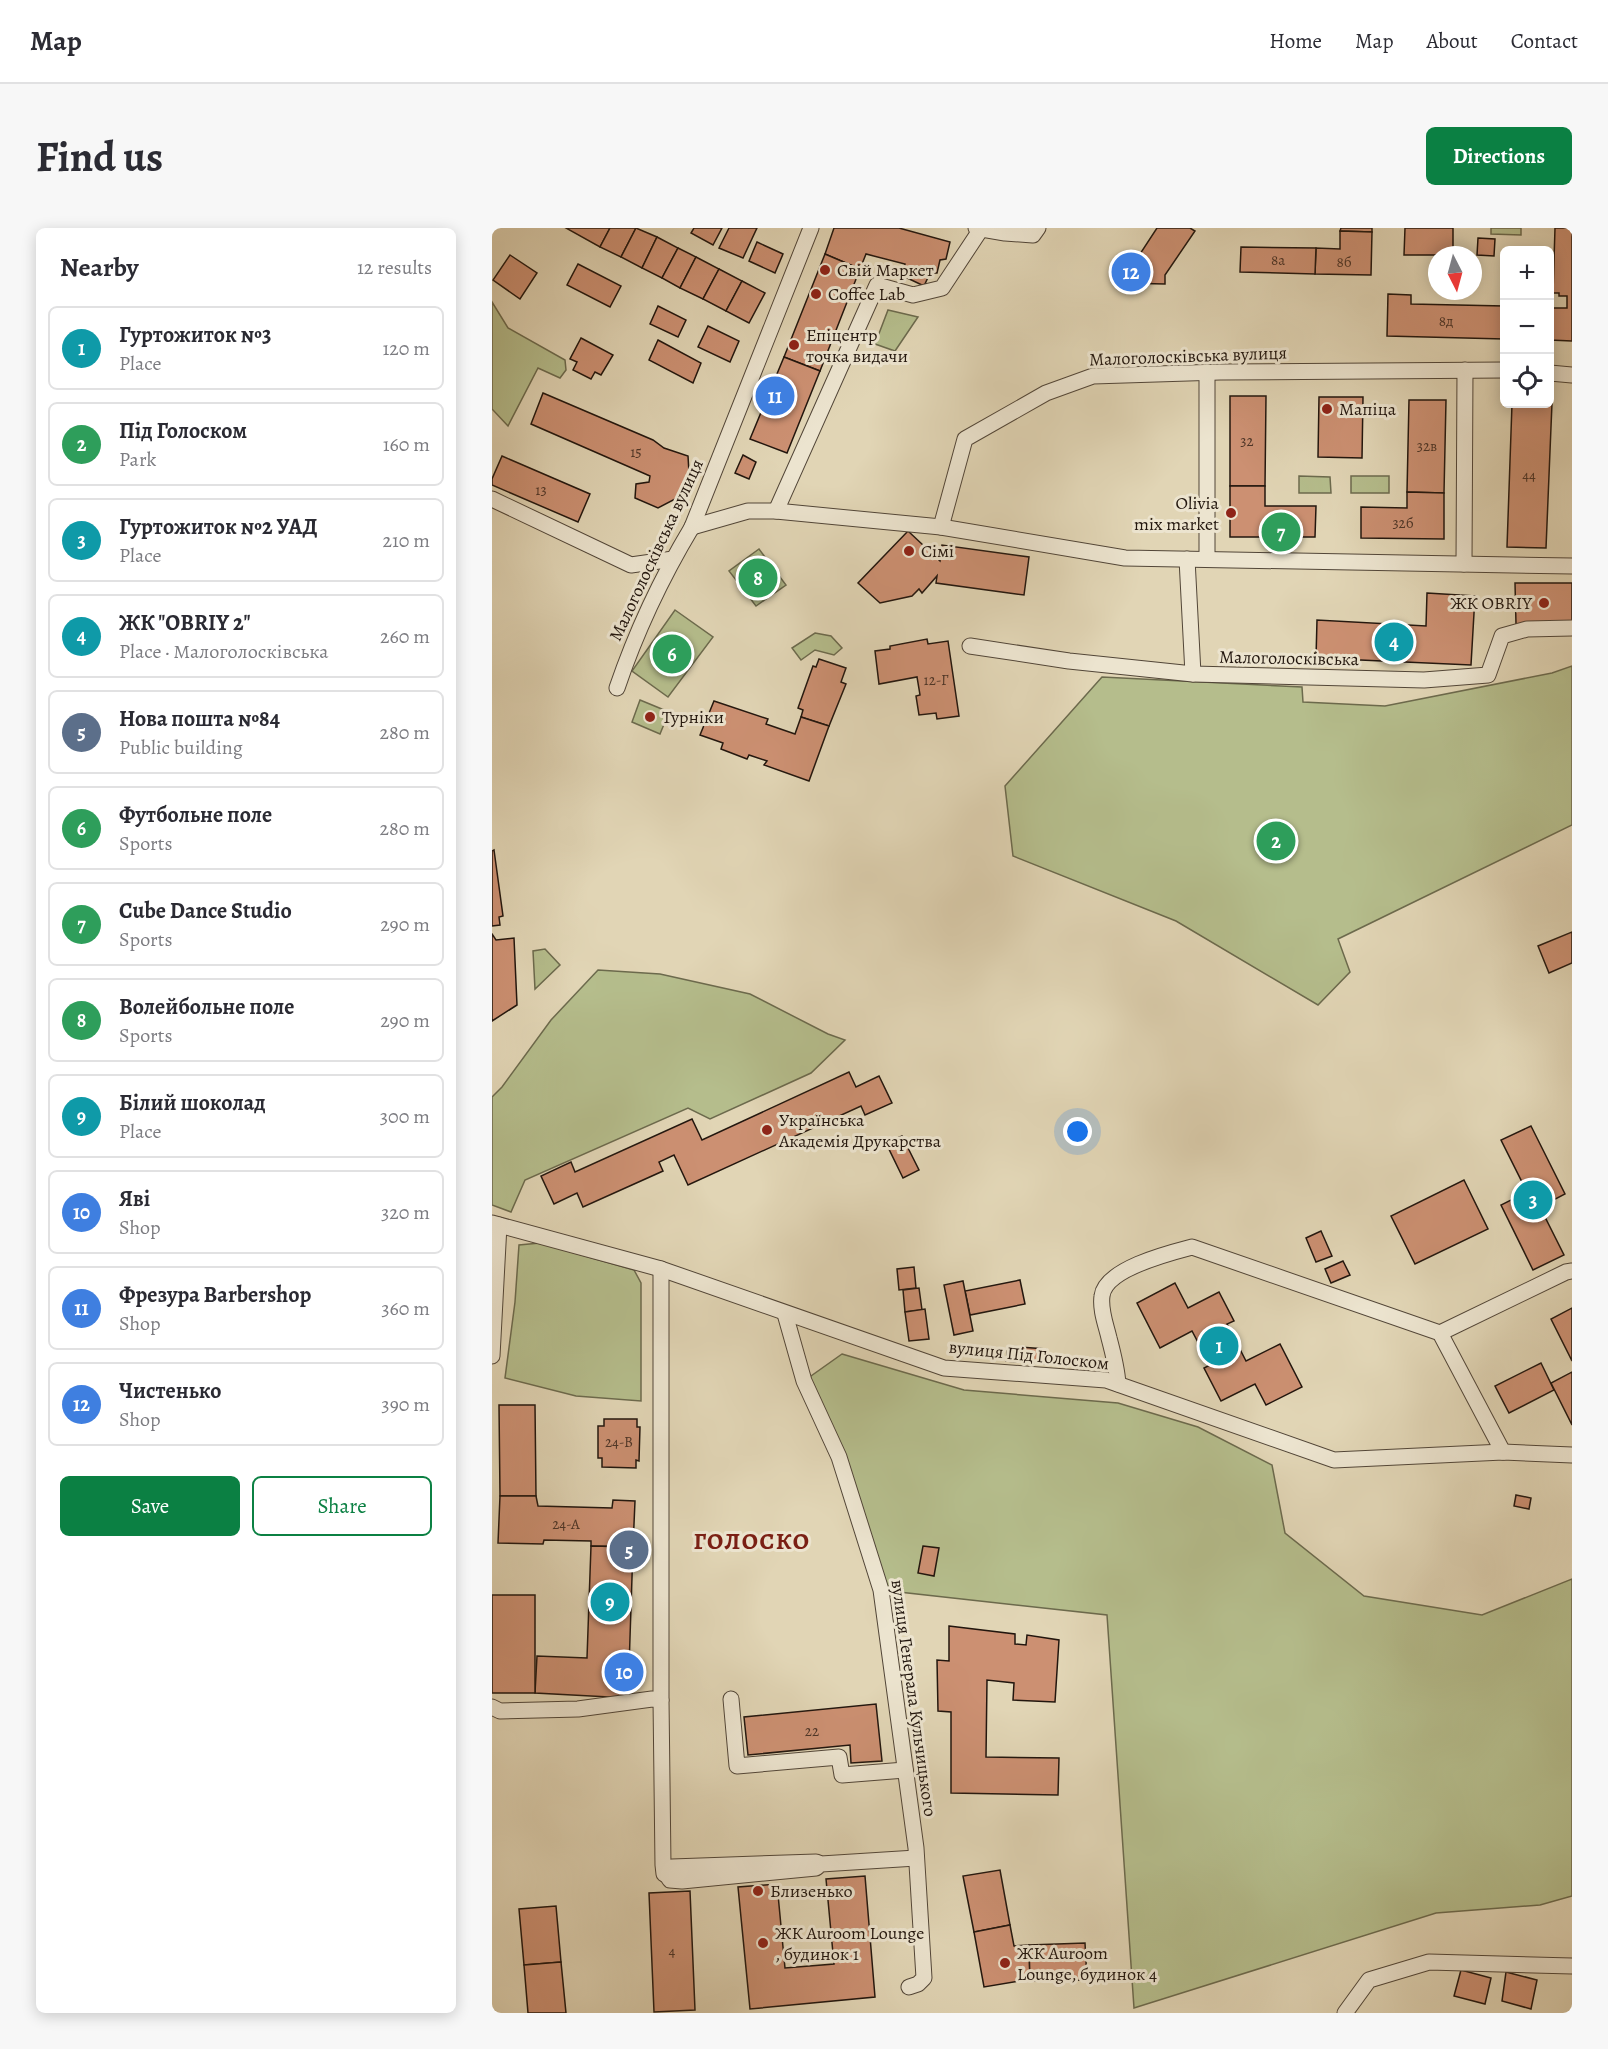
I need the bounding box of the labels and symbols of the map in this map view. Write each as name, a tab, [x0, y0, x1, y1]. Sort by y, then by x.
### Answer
north arrow	[1428, 246, 1482, 300]
pin: 12	[1112, 250, 1150, 294]
house number: 8а	[1271, 250, 1285, 270]
house number: 8б	[1336, 252, 1352, 272]
place label: Свій Маркет	[837, 258, 934, 282]
marker: Свій Маркет	[818, 263, 832, 277]
place label: Coffee Lab	[828, 282, 905, 306]
marker: Coffee Lab	[809, 287, 823, 301]
house number: 8д	[1439, 311, 1453, 331]
place label: Епіцентр точка видачи	[806, 323, 908, 368]
marker: Епіцентр точка видачи	[787, 338, 801, 352]
street label: Малоголосківська вулиця	[1089, 341, 1287, 371]
pin: 11	[756, 374, 794, 418]
place label: Мапіца	[1339, 397, 1397, 421]
marker: Мапіца	[1320, 402, 1334, 416]
house number: 32	[1240, 431, 1254, 451]
house number: 32в	[1417, 436, 1437, 456]
house number: 15	[630, 442, 642, 462]
street label: Малоголосківська вулиця	[603, 455, 709, 645]
house number: 44	[1522, 465, 1536, 485]
house number: 13	[535, 480, 547, 500]
place label: Olivia mix market	[1134, 491, 1220, 536]
marker: Olivia mix market	[1224, 506, 1238, 520]
pin: 7	[1262, 510, 1300, 554]
house number: 32б	[1392, 513, 1414, 533]
place label: Сімі	[921, 539, 954, 563]
marker: Сімі	[902, 544, 916, 558]
pin: 8	[738, 556, 778, 600]
place label: ЖК OBRIY	[1450, 591, 1533, 615]
marker: ЖК OBRIY	[1537, 596, 1551, 610]
pin: 4	[1374, 620, 1414, 664]
pin: 6	[652, 632, 692, 676]
street label: Малоголосківська	[1219, 645, 1360, 671]
house number: 12-Г	[924, 670, 949, 690]
place label: Турніки	[662, 705, 724, 729]
marker: Турніки	[643, 710, 657, 724]
pin: 2	[1256, 818, 1296, 864]
place label: Українська Академія Друкарства	[778, 1108, 942, 1153]
your location	[1063, 1117, 1092, 1146]
marker: Українська Академія Друкарства	[760, 1123, 774, 1137]
pin: 3	[1514, 1178, 1552, 1222]
pin: 1	[1200, 1324, 1238, 1368]
street label: вулиця Під Голоском	[948, 1335, 1110, 1375]
house number: 24-В	[605, 1432, 633, 1452]
house number: 24-А	[552, 1514, 580, 1534]
district label: ГОЛОСКО	[694, 1525, 810, 1557]
pin: 5	[610, 1528, 648, 1572]
street label: вулиця Генерала Кульчицького	[885, 1578, 943, 1818]
pin: 9	[590, 1580, 630, 1624]
pin: 10	[604, 1650, 644, 1694]
house number: 22	[805, 1721, 819, 1741]
place label: Близенько	[770, 1879, 853, 1903]
marker: Близенько	[751, 1884, 765, 1898]
place label: ЖК Auroom Lounge , будинок 1	[775, 1921, 924, 1966]
marker: ЖК Auroom Lounge , будинок 1	[756, 1936, 770, 1950]
house number: 4	[669, 1941, 676, 1961]
place label: ЖК Auroom Lounge, будинок 4	[1017, 1941, 1157, 1986]
marker: ЖК Auroom Lounge, будинок 4	[998, 1956, 1012, 1970]

